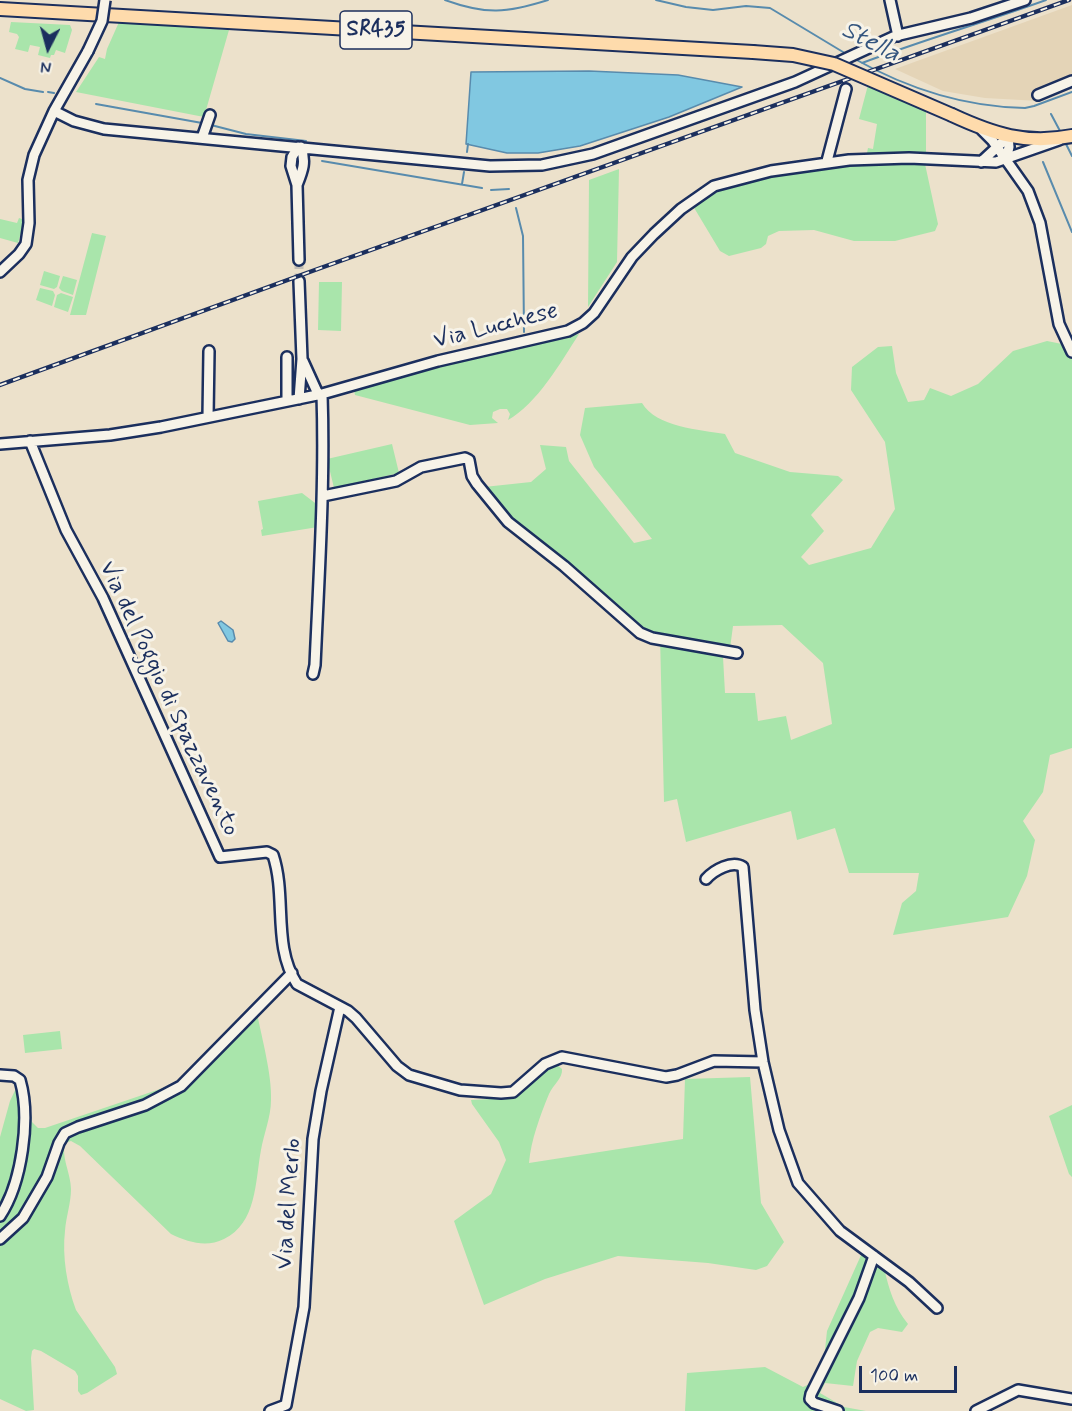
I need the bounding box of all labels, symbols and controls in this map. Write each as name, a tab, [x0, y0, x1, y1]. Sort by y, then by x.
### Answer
road number: SR435	[340, 11, 412, 49]
water label: Stella	[836, 15, 904, 71]
north arrow	[18, 18, 78, 78]
text: N	[40, 55, 52, 77]
street label: Via Lucchese	[431, 298, 561, 356]
street label: Via del Poggio di Spazzavento	[92, 557, 244, 841]
street label: Via del Merlo	[271, 1137, 309, 1271]
scale bar	[862, 1354, 960, 1392]
text: 100 m	[870, 1364, 918, 1388]

